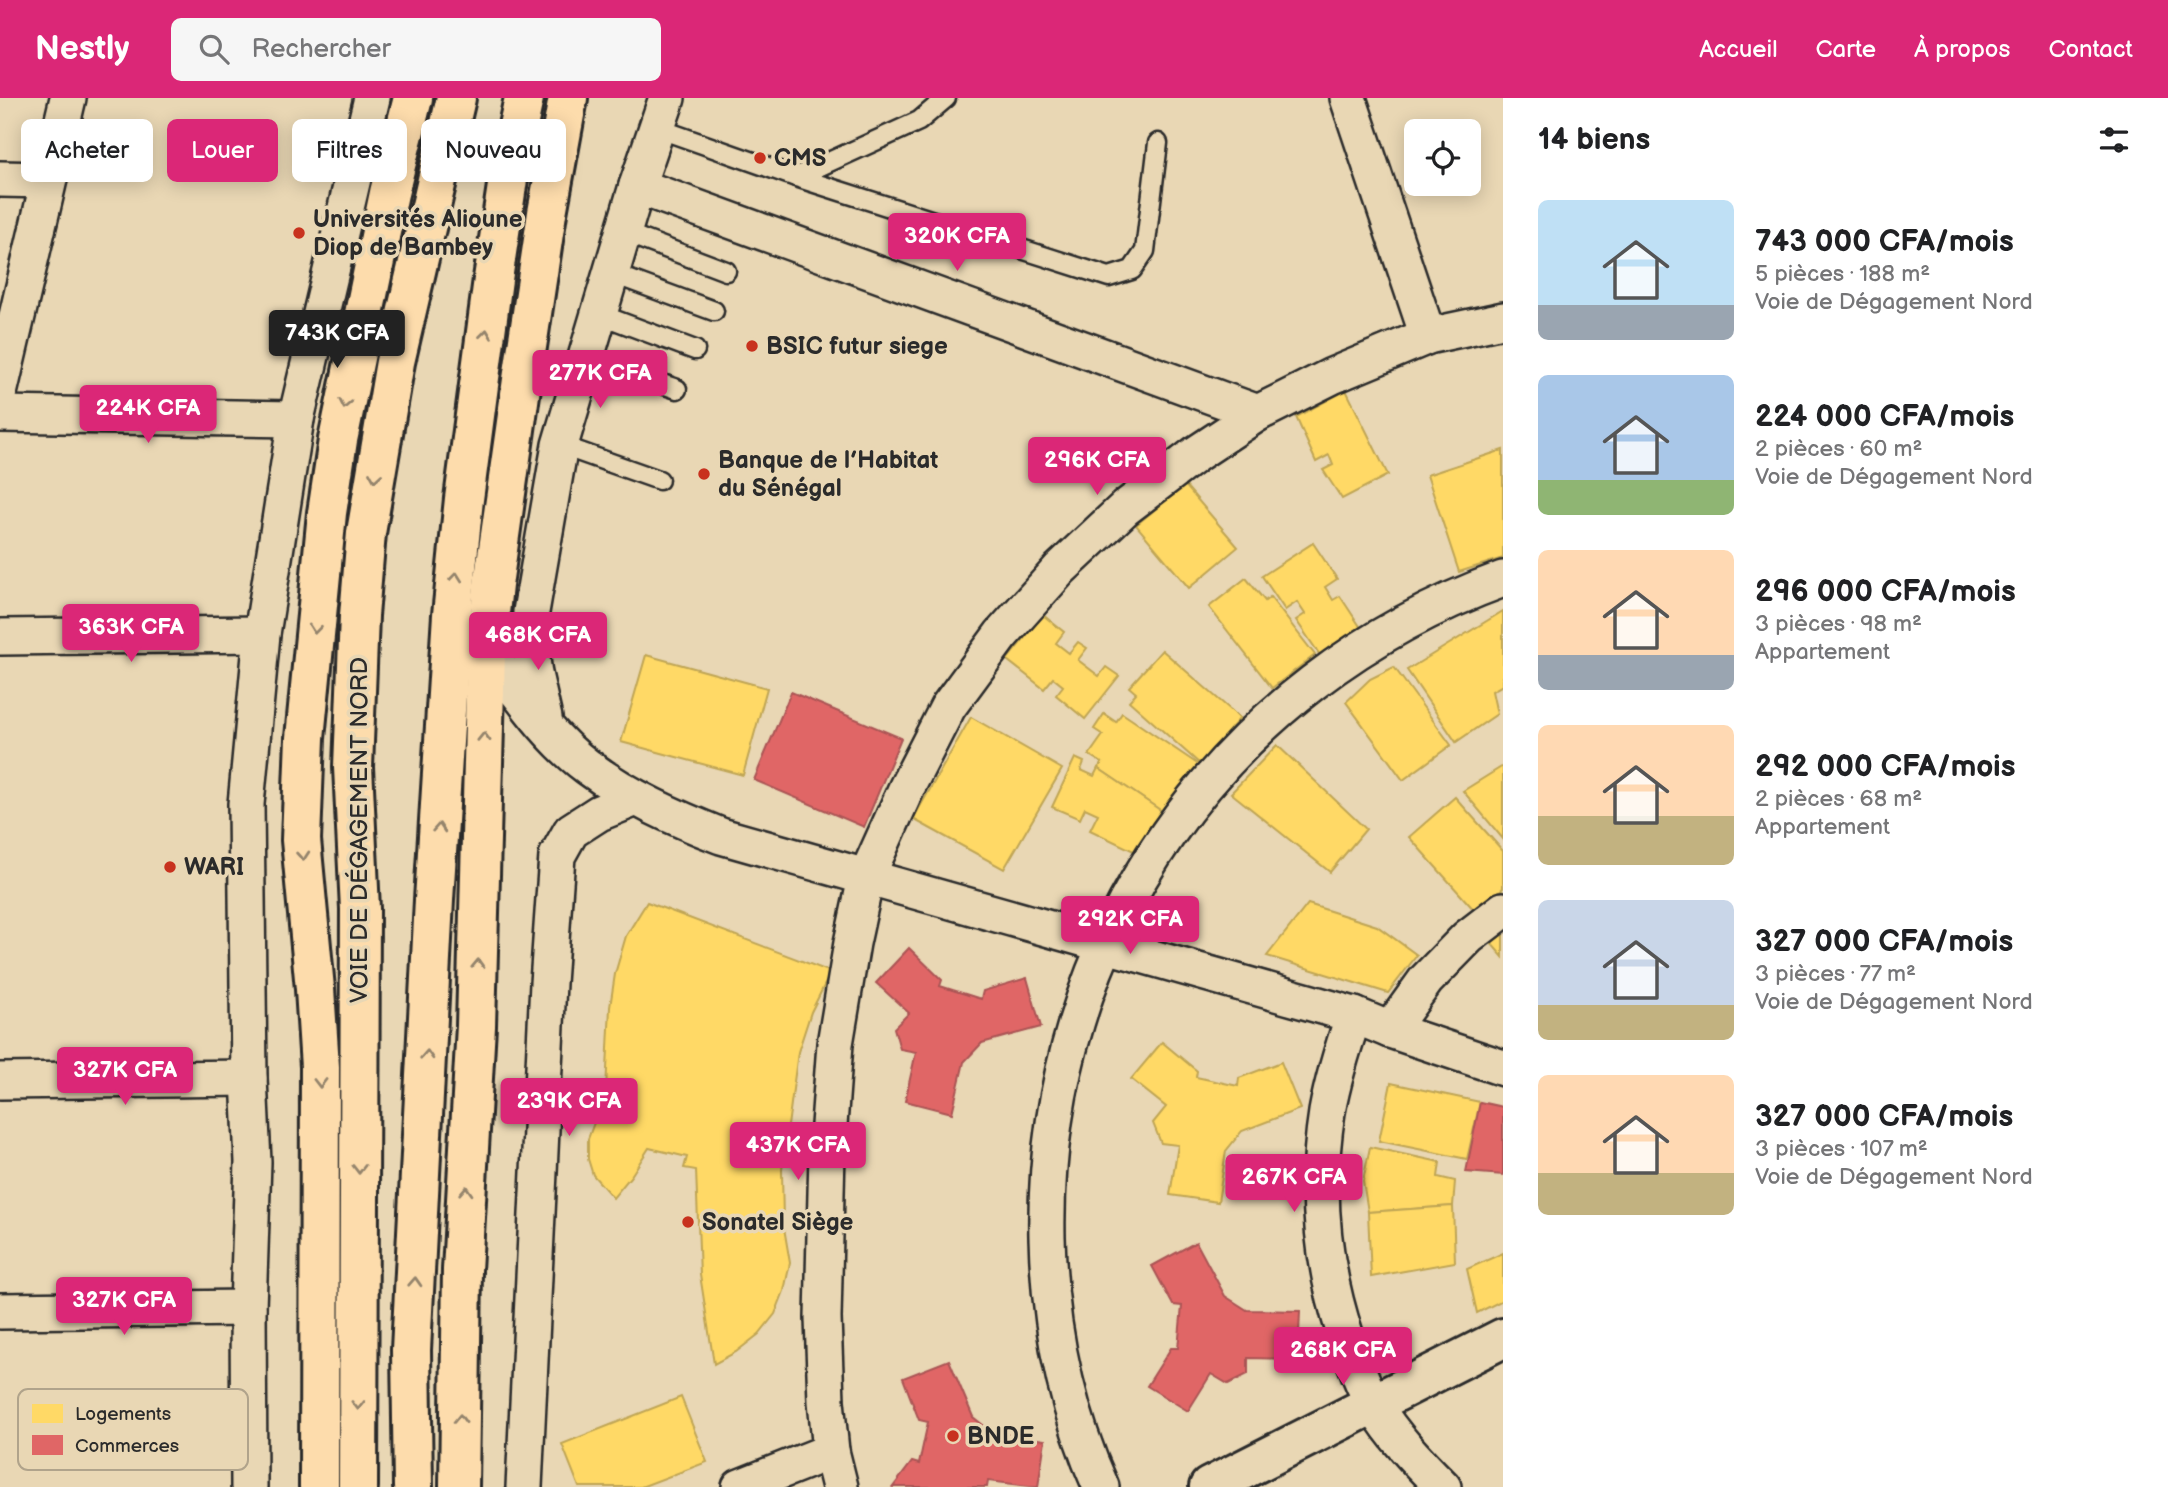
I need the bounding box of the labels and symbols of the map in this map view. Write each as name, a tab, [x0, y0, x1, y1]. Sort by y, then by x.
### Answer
place label: CMS	[774, 144, 826, 173]
marker: CMS	[752, 150, 768, 166]
place label: Universités Alioune Diop de Bambey	[313, 205, 523, 262]
pin: 320K CFA	[885, 214, 1029, 273]
marker: Universités Alioune Diop de Bambey	[291, 225, 307, 241]
pin: 743K CFA	[265, 310, 409, 370]
one-way arrow	[478, 329, 493, 340]
place label: BSIC futur siege	[766, 332, 948, 361]
marker: BSIC futur siege	[744, 338, 760, 354]
pin: 277K CFA	[528, 350, 672, 410]
pin: 224K CFA	[76, 386, 220, 445]
one-way arrow	[339, 398, 354, 410]
pin: 296K CFA	[1025, 438, 1169, 497]
place label: Banque de l’Habitat du Sénégal	[718, 446, 938, 503]
marker: Banque de l’Habitat du Sénégal	[696, 466, 712, 482]
one-way arrow	[368, 471, 383, 483]
one-way arrow	[448, 571, 463, 582]
pin: 363K CFA	[59, 604, 203, 664]
pin: 468K CFA	[466, 612, 610, 672]
one-way arrow	[308, 623, 323, 635]
street label: VOIE DE DÉGAGEMENT NORD	[344, 657, 374, 1003]
one-way arrow	[476, 731, 492, 742]
one-way arrow	[431, 822, 446, 833]
one-way arrow	[295, 851, 310, 862]
place label: WARI	[184, 853, 244, 882]
marker: WARI	[162, 859, 178, 875]
pin: 292K CFA	[1058, 896, 1202, 956]
one-way arrow	[470, 958, 486, 969]
pin: 327K CFA	[53, 1048, 197, 1107]
one-way arrow	[419, 1049, 434, 1060]
one-way arrow	[312, 1078, 328, 1088]
pin: 239K CFA	[497, 1079, 641, 1138]
pin: 437K CFA	[726, 1122, 870, 1182]
pin: 267K CFA	[1222, 1154, 1366, 1214]
one-way arrow	[351, 1164, 367, 1175]
one-way arrow	[459, 1186, 474, 1197]
place label: Sonatel Siège	[702, 1208, 854, 1237]
marker: Sonatel Siège	[680, 1214, 696, 1230]
one-way arrow	[408, 1277, 423, 1288]
pin: 327K CFA	[52, 1278, 196, 1337]
pin: 268K CFA	[1271, 1328, 1415, 1387]
legend	[18, 1389, 248, 1470]
one-way arrow	[350, 1401, 366, 1411]
text: Logements	[75, 1403, 171, 1426]
one-way arrow	[452, 1413, 468, 1424]
place label: BNDE	[967, 1422, 1034, 1451]
marker: BNDE	[945, 1428, 961, 1444]
text: Commerces	[75, 1435, 179, 1458]

